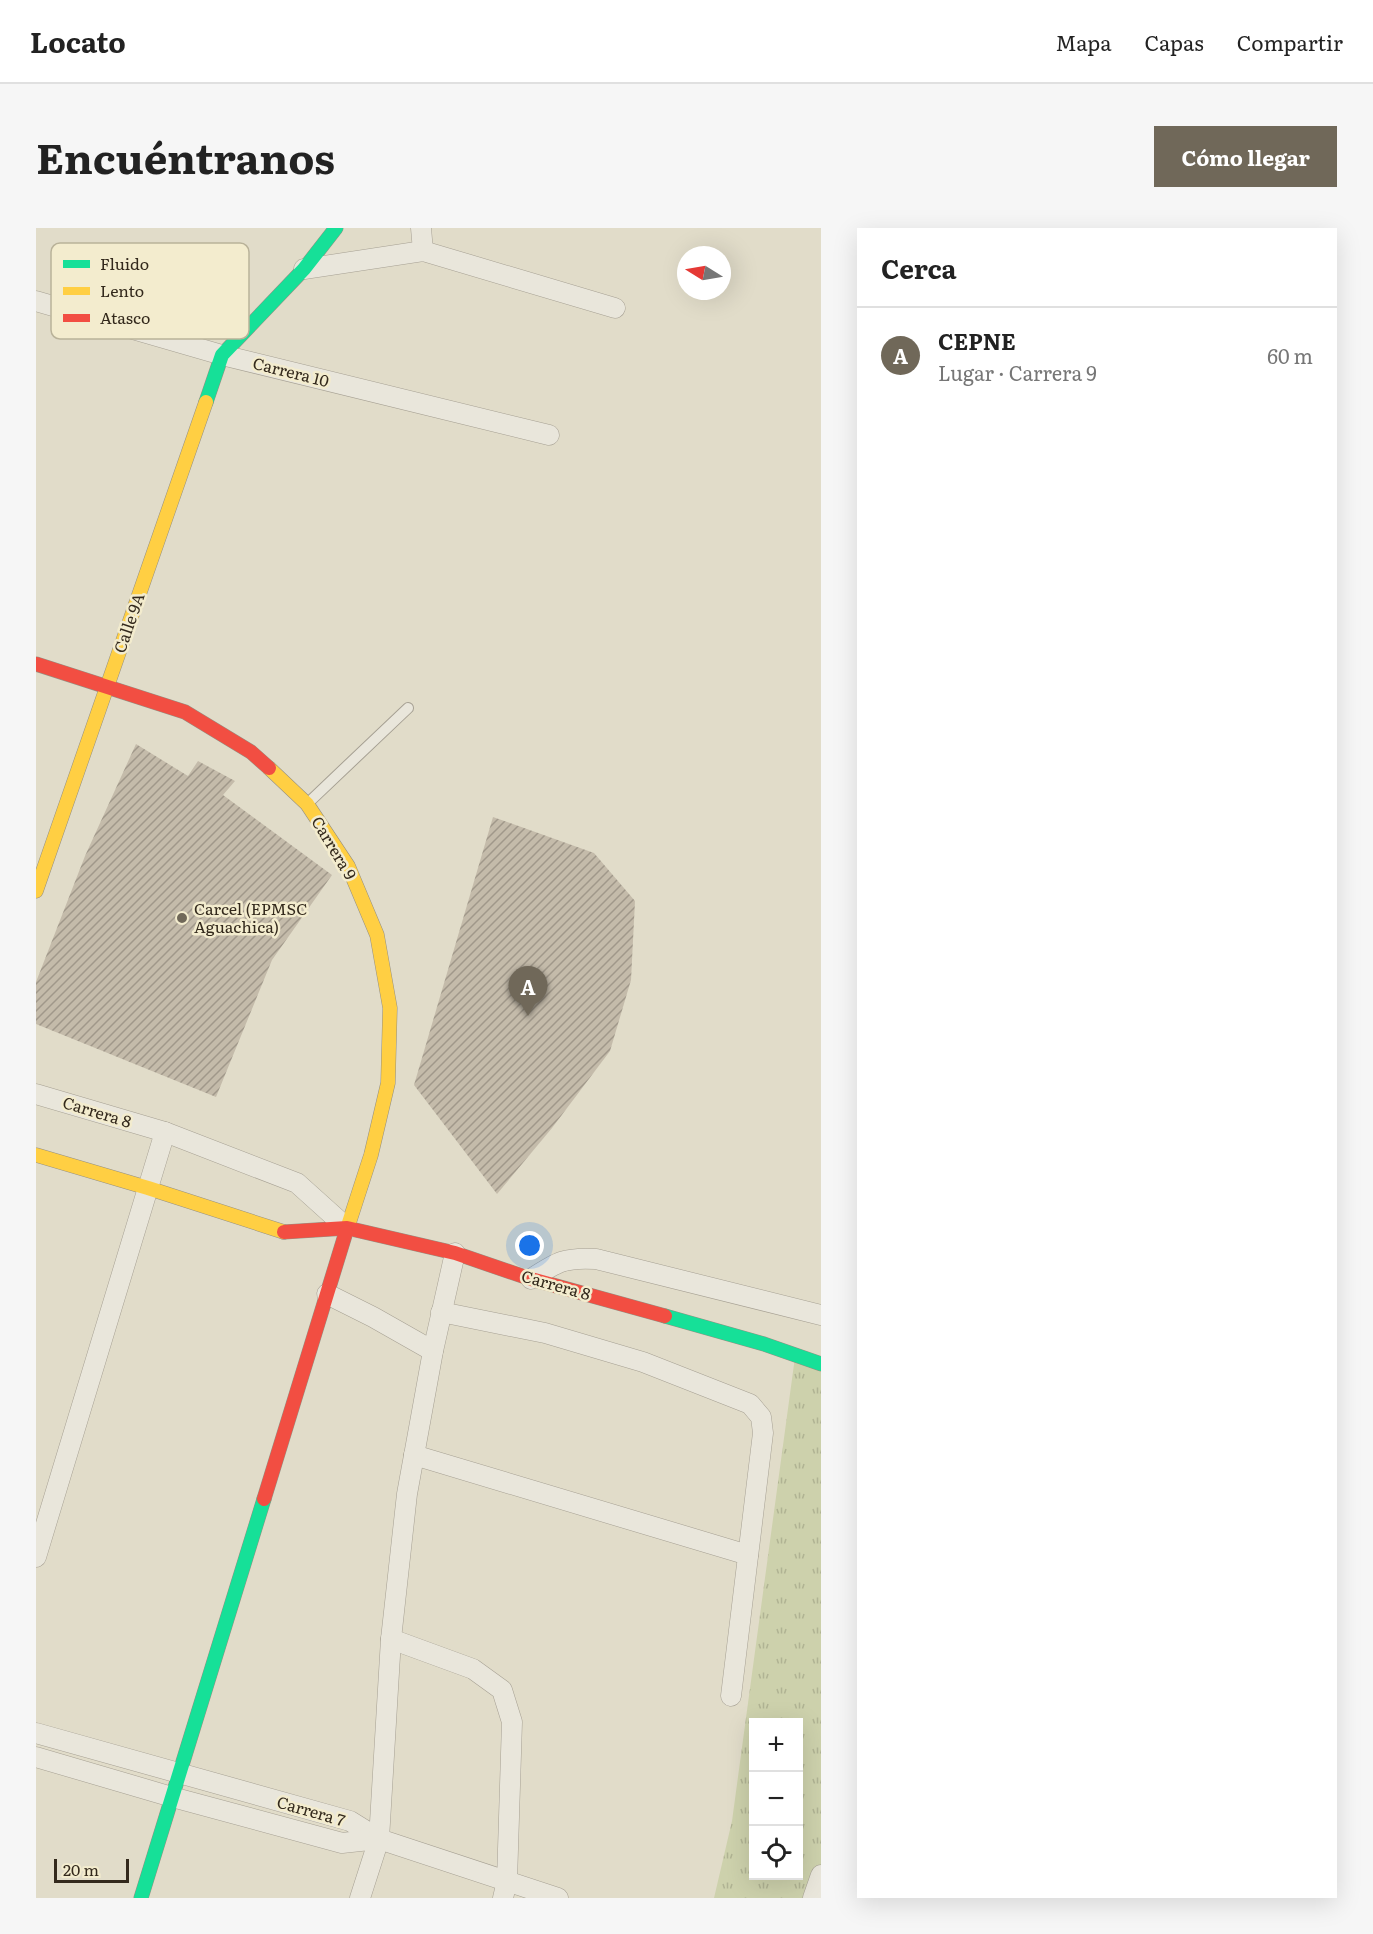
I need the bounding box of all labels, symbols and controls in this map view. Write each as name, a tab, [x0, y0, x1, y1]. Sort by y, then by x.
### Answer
text: Locato	[30, 20, 126, 62]
text: Mapa	[1055, 26, 1112, 57]
text: Capas	[1145, 26, 1204, 57]
text: Compartir	[1237, 26, 1343, 57]
text: Encuéntranos	[36, 125, 335, 187]
button: Cómo llegar	[1154, 126, 1337, 187]
legend	[51, 243, 249, 339]
north arrow	[677, 246, 731, 300]
text: Cerca	[881, 248, 957, 287]
text: Fluido	[100, 251, 149, 275]
text: Lento	[100, 278, 144, 302]
text: Atasco	[100, 305, 150, 329]
text: CEPNE	[938, 324, 1016, 357]
text: A	[893, 340, 908, 370]
text: 60 m	[1267, 340, 1313, 370]
street label: Carrera 10	[251, 350, 332, 392]
text: Lugar · Carrera 9	[938, 357, 1097, 387]
street label: Calle 9A	[107, 589, 150, 656]
street label: Carrera 9	[306, 811, 363, 884]
place label: Carcel (EPMSC Aguachica)	[194, 896, 307, 938]
marker: Carcel (EPMSC Aguachica)	[175, 911, 189, 925]
pin: A	[508, 966, 548, 1016]
street label: Carrera 8	[60, 1089, 135, 1133]
your location	[515, 1231, 544, 1260]
street label: Carrera 8	[519, 1263, 594, 1305]
map controls	[749, 1718, 803, 1880]
button: +	[749, 1718, 803, 1772]
button: −	[749, 1772, 803, 1826]
street label: Carrera 7	[274, 1789, 348, 1831]
button: locate	[749, 1826, 803, 1880]
scale bar	[54, 1856, 129, 1884]
text: 20 m	[63, 1857, 99, 1881]

